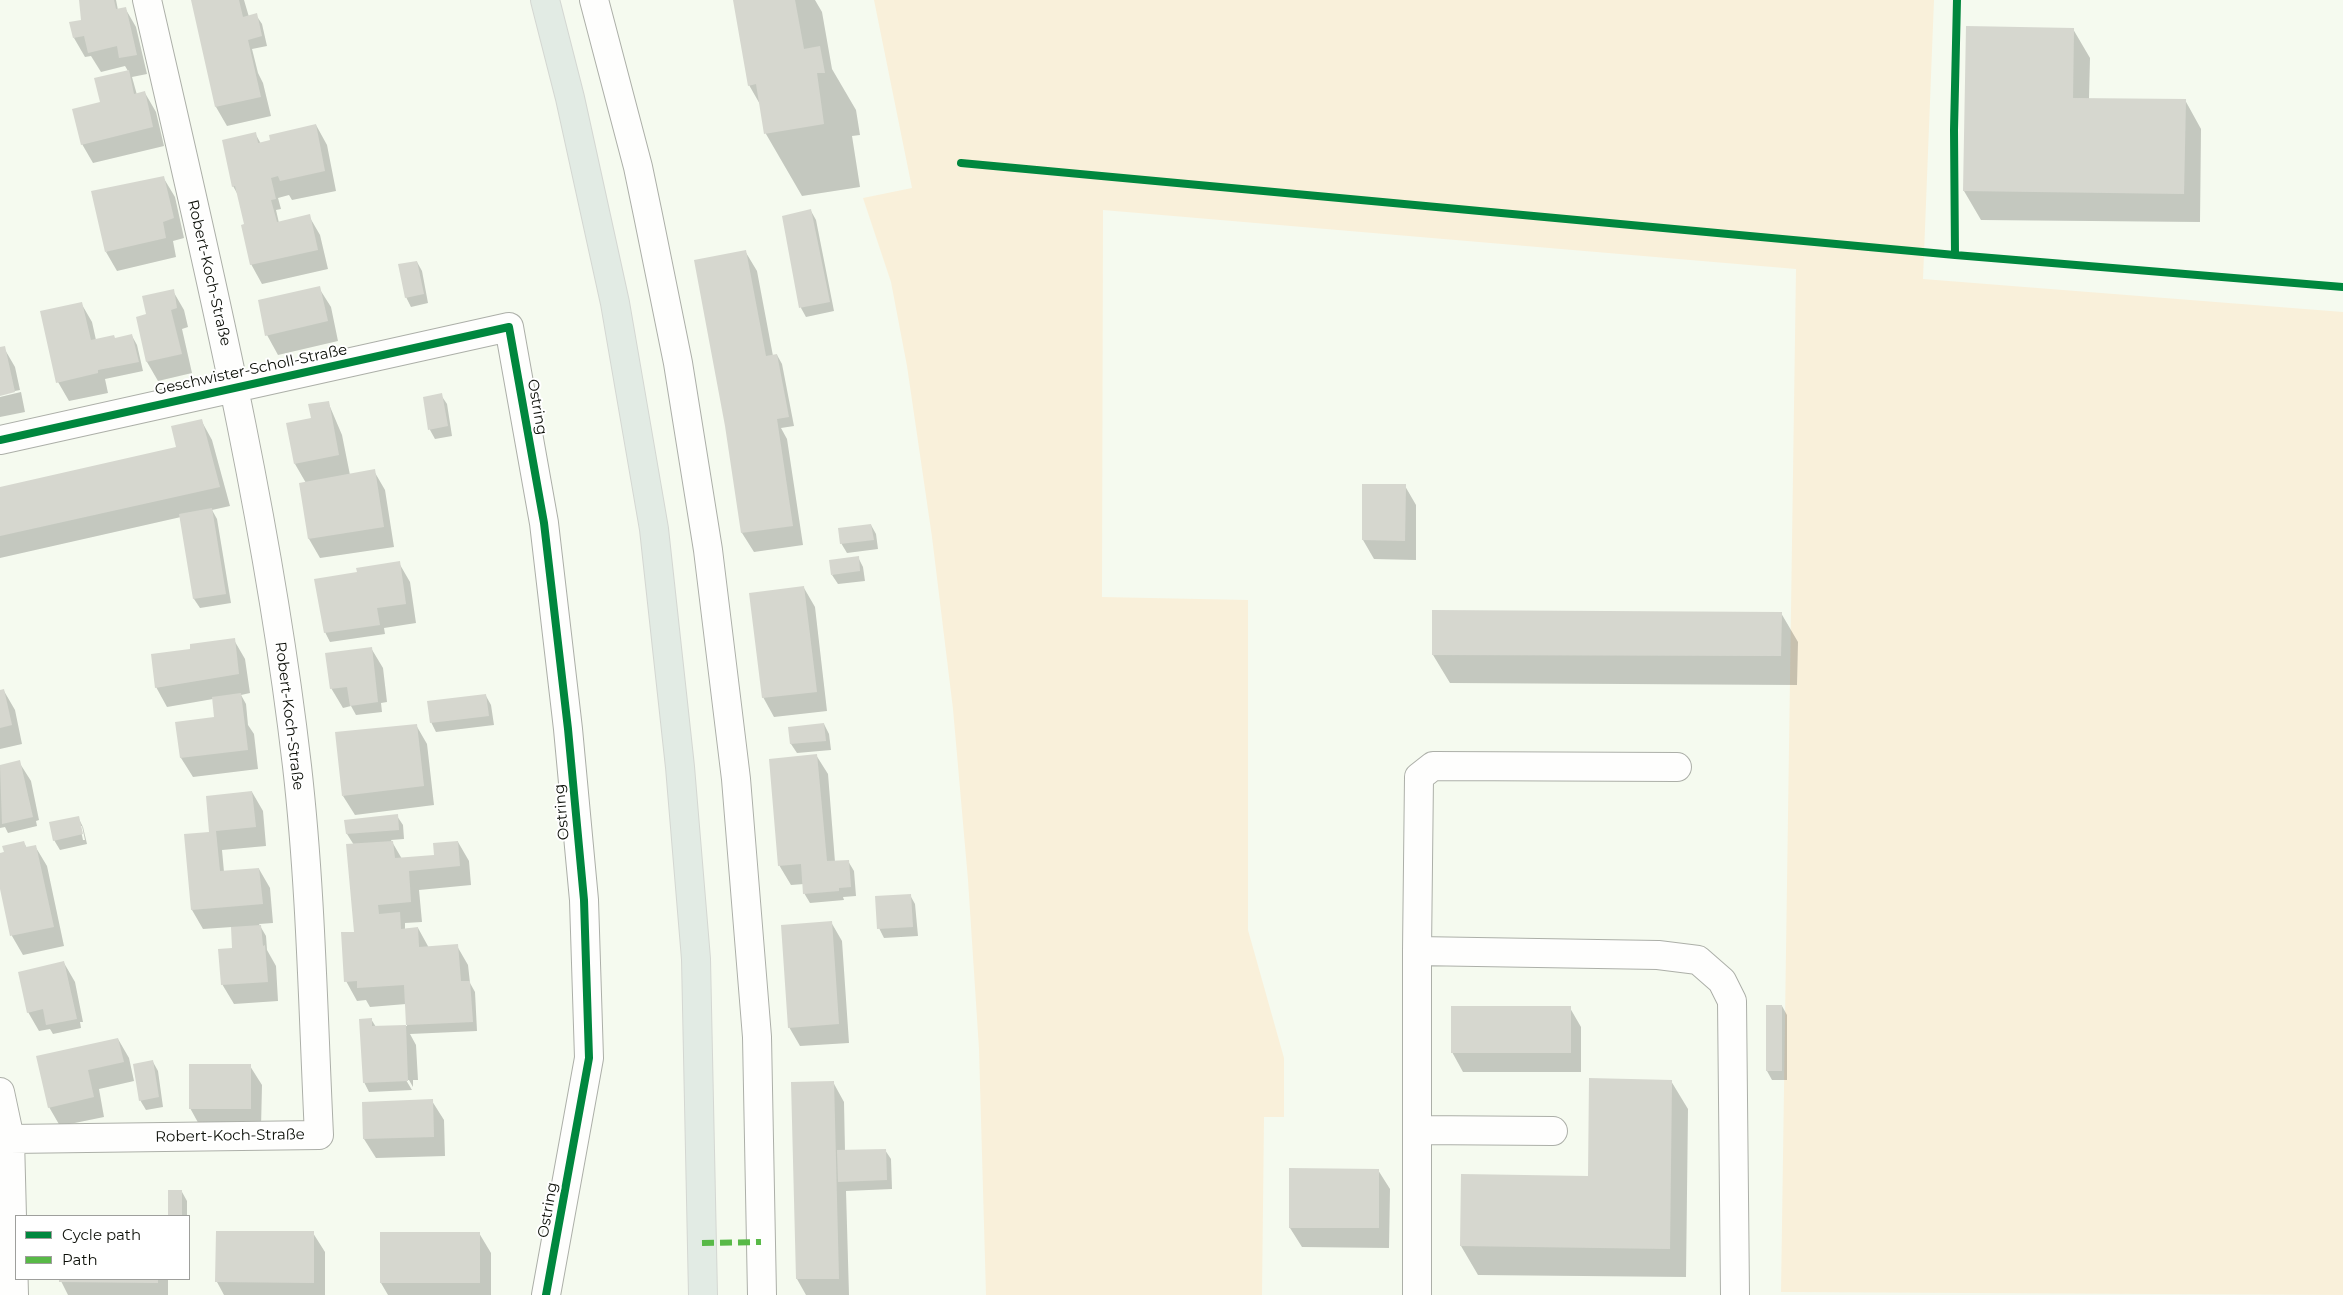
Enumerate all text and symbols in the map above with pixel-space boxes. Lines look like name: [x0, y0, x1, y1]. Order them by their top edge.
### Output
street label: Robert-Koch-Straße: [183, 198, 235, 348]
street label: Geschwister-Scholl-Straße: [153, 341, 349, 399]
street label: Ostring: [523, 378, 551, 436]
street label: Robert-Koch-Straße: [271, 641, 307, 791]
street label: Ostring: [551, 783, 573, 841]
street label: Robert-Koch-Straße: [155, 1126, 305, 1146]
street label: Ostring: [534, 1181, 562, 1239]
legend: [15, 1215, 190, 1280]
text: Cycle path: [62, 1225, 141, 1244]
text: Path: [62, 1250, 98, 1269]

